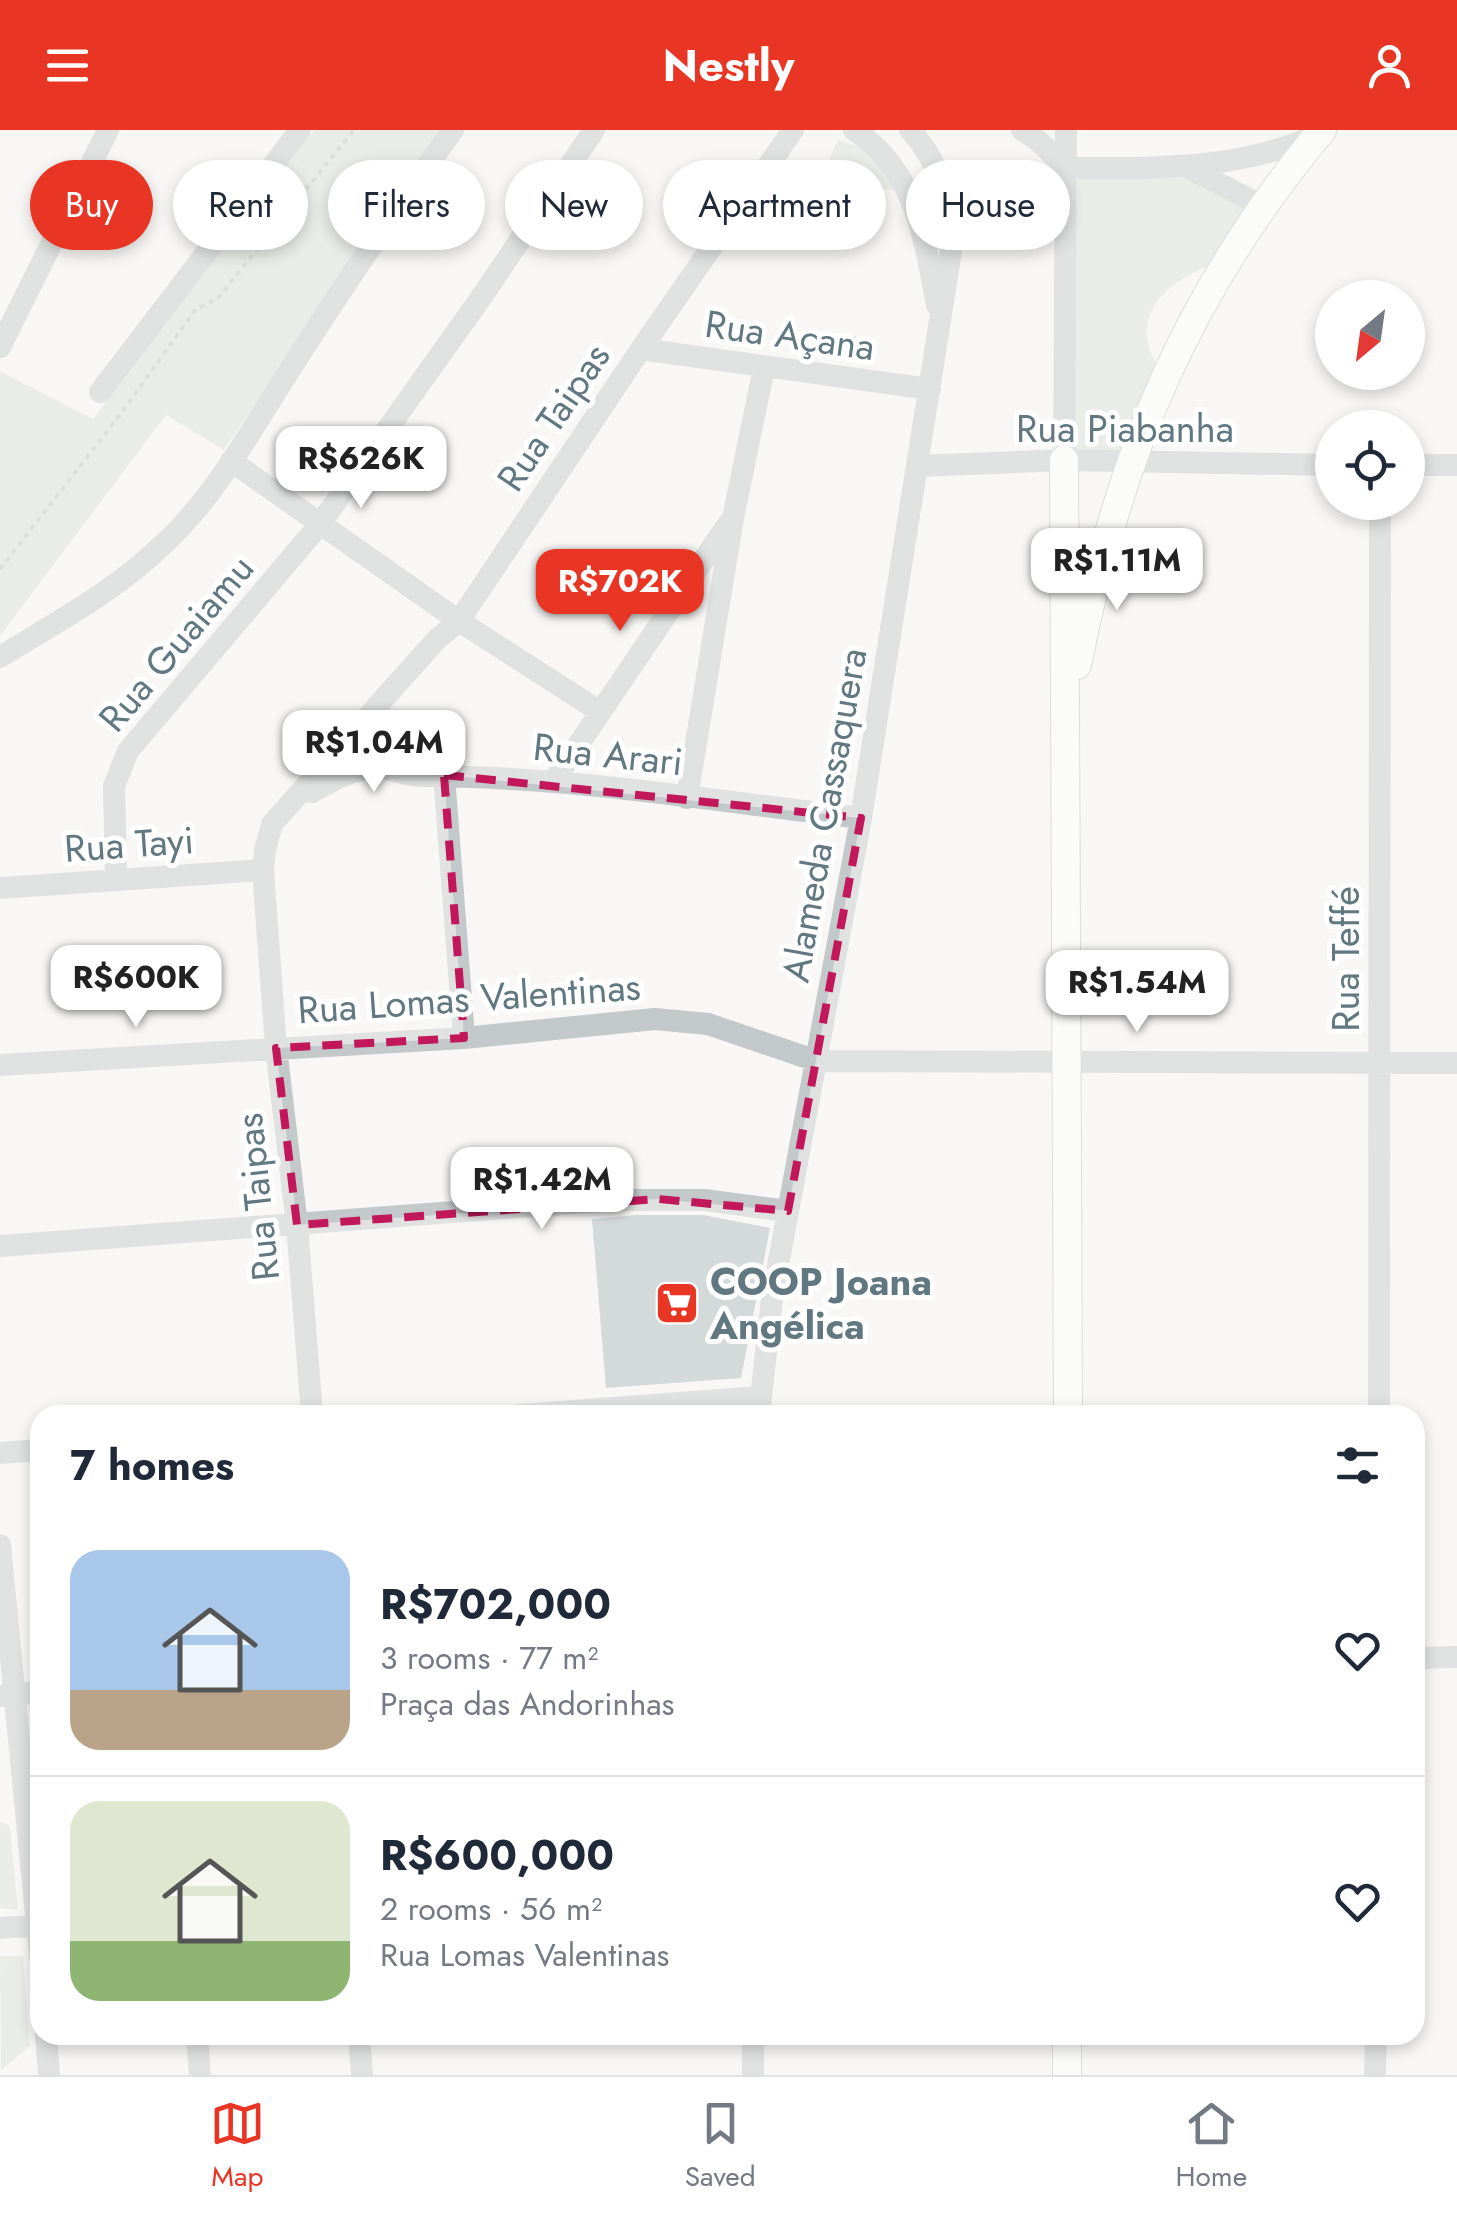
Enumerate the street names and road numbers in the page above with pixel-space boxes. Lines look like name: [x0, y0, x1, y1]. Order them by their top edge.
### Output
street label: Rua Açana: [702, 296, 878, 374]
street label: Rua Taipas: [483, 332, 623, 502]
street label: Rua Piabanha: [1016, 401, 1234, 456]
street label: Rua Guaiamu: [85, 542, 267, 744]
street label: Alameda Cassaquera: [768, 644, 880, 986]
street label: Rua Arari: [530, 719, 686, 789]
street label: Rua Tayi: [63, 812, 195, 876]
street label: Rua Teffé: [1318, 886, 1373, 1032]
street label: Rua Lomas Valentinas: [296, 959, 642, 1037]
street label: Rua Taipas: [221, 1110, 293, 1284]

